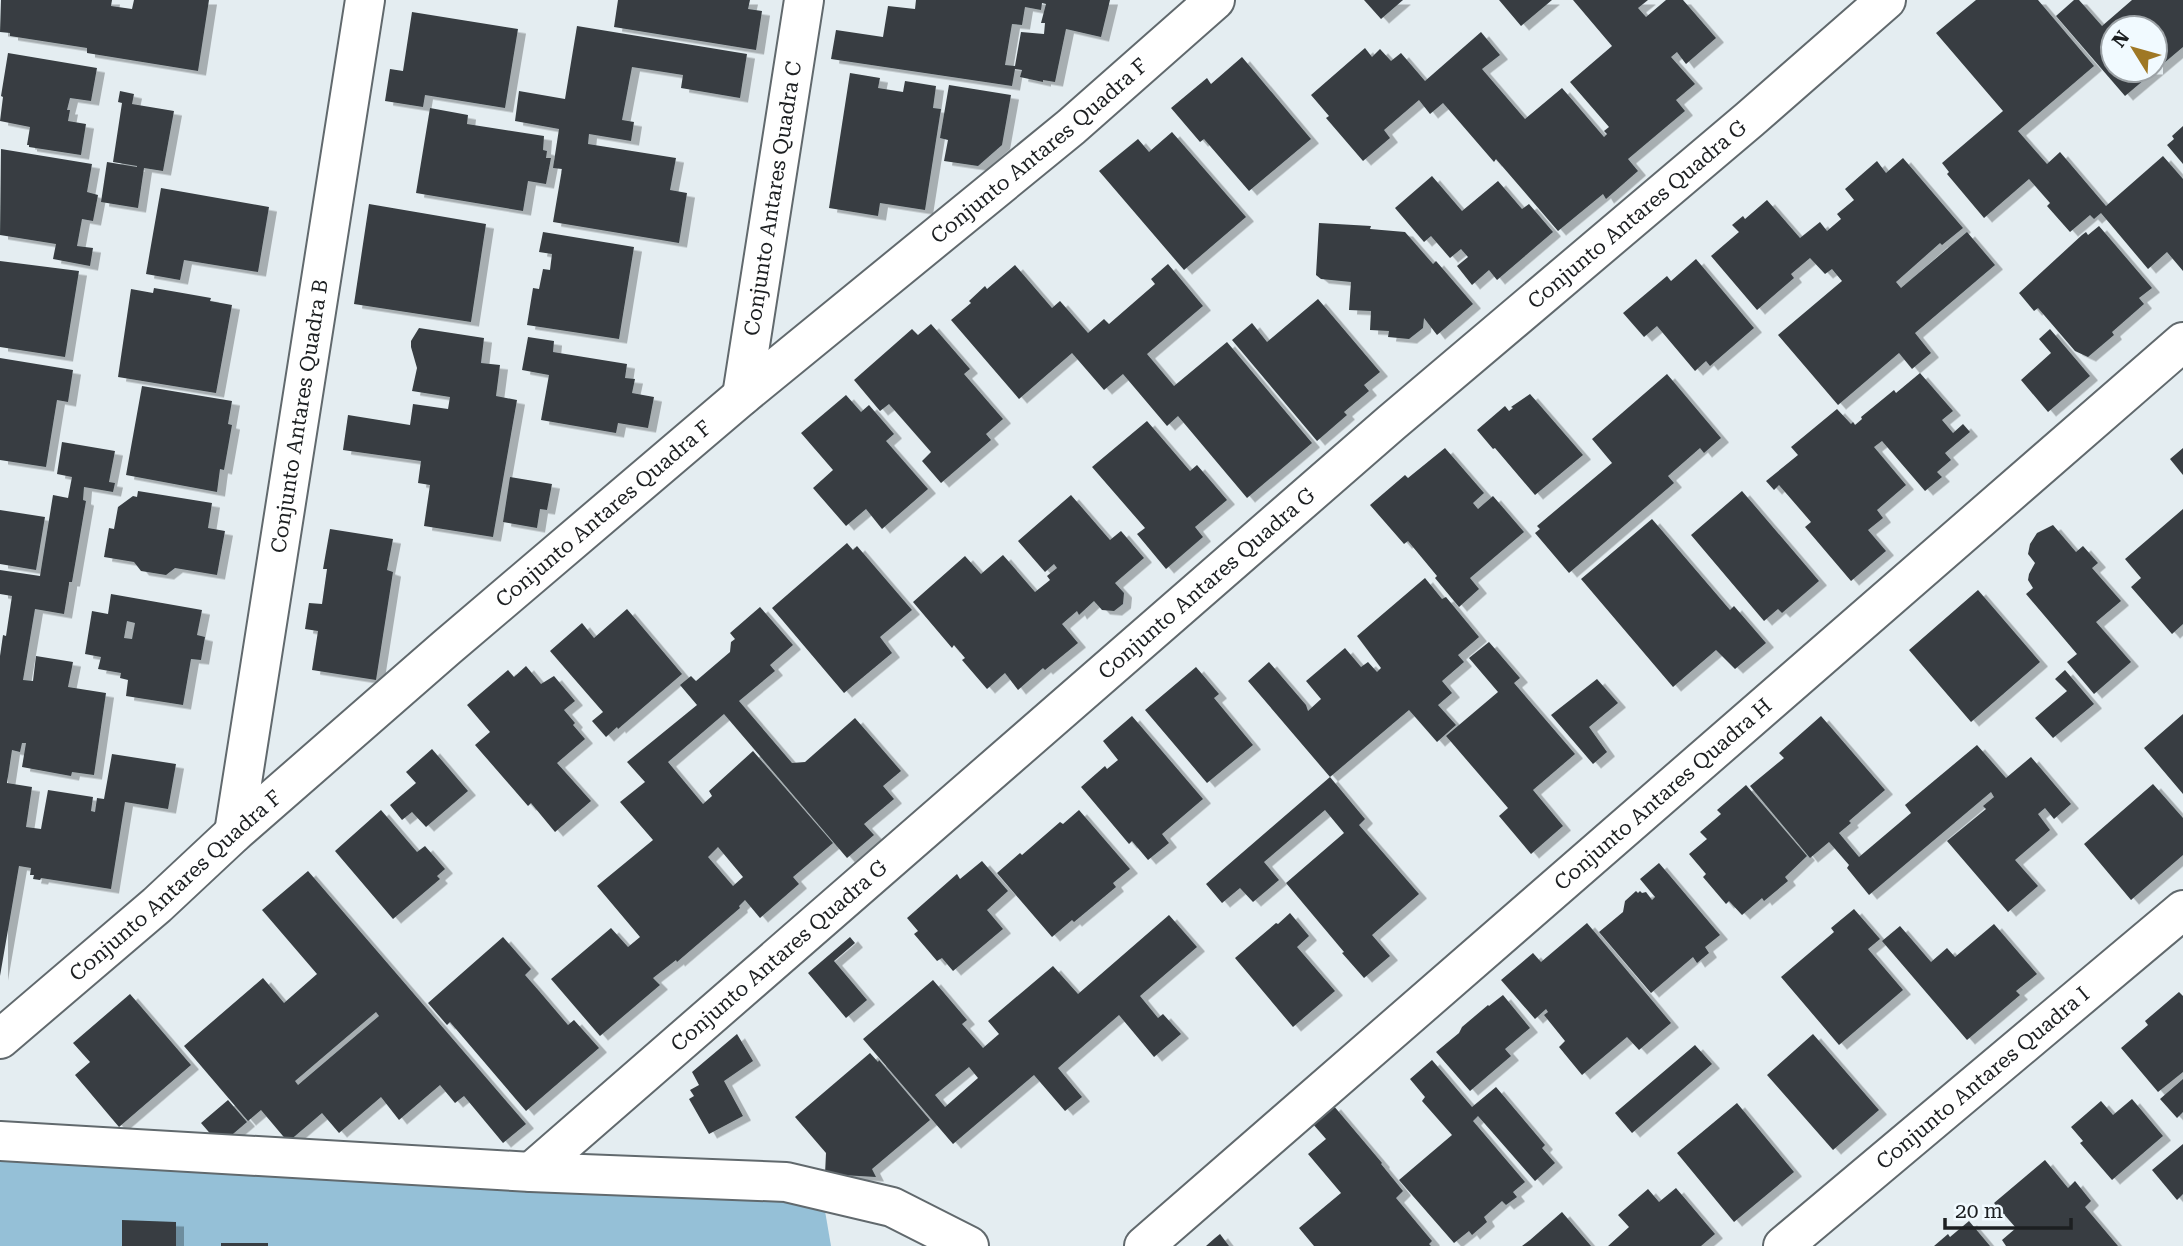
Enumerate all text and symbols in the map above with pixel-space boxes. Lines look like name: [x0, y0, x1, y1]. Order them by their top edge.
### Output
north arrow: [2099, 14, 2169, 84]
text: N: [2107, 26, 2135, 52]
street label: Conjunto Antares Quadra F: [926, 53, 1152, 249]
street label: Conjunto Antares Quadra C: [740, 59, 806, 337]
street label: Conjunto Antares Quadra G: [1523, 115, 1751, 314]
street label: Conjunto Antares Quadra B: [266, 278, 333, 555]
street label: Conjunto Antares Quadra F: [491, 416, 716, 612]
street label: Conjunto Antares Quadra G: [1094, 483, 1320, 684]
street label: Conjunto Antares Quadra H: [1549, 693, 1777, 895]
street label: Conjunto Antares Quadra F: [65, 785, 286, 986]
street label: Conjunto Antares Quadra G: [666, 855, 892, 1057]
street label: Conjunto Antares Quadra I: [1872, 982, 2094, 1174]
scale bar: [1945, 1186, 2071, 1230]
text: 20 m: [1955, 1199, 2003, 1223]

